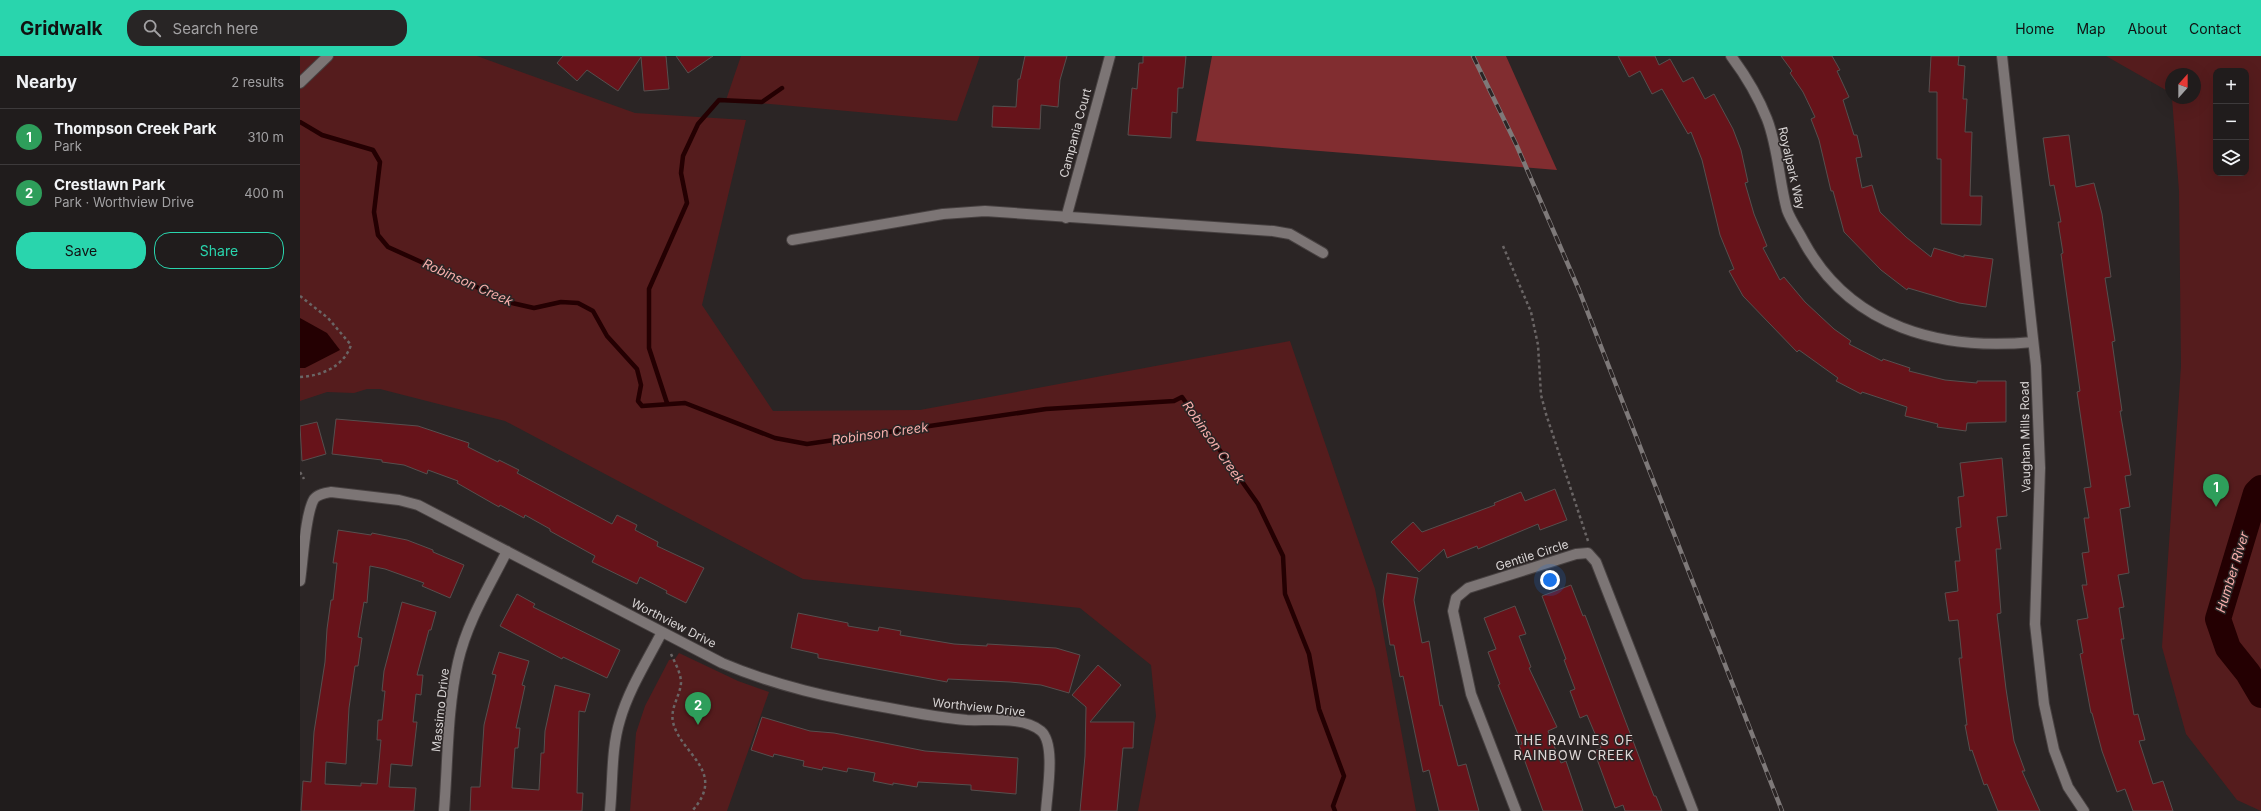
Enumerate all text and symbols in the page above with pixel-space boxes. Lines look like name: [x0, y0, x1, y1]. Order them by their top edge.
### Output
search box: [127, 10, 407, 46]
text: Gridwalk: [20, 17, 103, 40]
icon: search: [141, 17, 163, 39]
text: Search here: [173, 19, 258, 38]
text: Home: [2015, 20, 2054, 37]
text: Map: [2076, 20, 2106, 37]
text: About: [2128, 20, 2167, 37]
text: Contact: [2189, 20, 2241, 37]
north arrow: [2165, 68, 2201, 104]
map controls: [2213, 68, 2249, 176]
button: +: [2213, 68, 2249, 104]
text: Nearby: [16, 72, 77, 92]
text: 2 results: [231, 74, 284, 90]
street label: Campania Court: [1056, 87, 1094, 179]
button: −: [2213, 104, 2249, 140]
text: Thompson Creek Park: [54, 119, 216, 138]
street label: Royalpark Way: [1775, 125, 1809, 211]
text: 1: [26, 129, 32, 145]
text: 310 m: [247, 129, 284, 145]
text: Park: [54, 138, 82, 154]
button: layers: [2213, 140, 2249, 176]
text: Crestlawn Park: [54, 175, 165, 194]
text: 2: [25, 185, 33, 201]
text: 400 m: [244, 185, 284, 201]
text: Park · Worthview Drive: [54, 194, 194, 210]
button: Save: [16, 232, 146, 269]
button: Share: [154, 232, 284, 269]
water label: Robinson Creek: [420, 255, 516, 309]
street label: Vaughan Mills Road: [2017, 381, 2033, 493]
water label: Robinson Creek: [1180, 398, 1249, 487]
water label: Robinson Creek: [831, 418, 930, 448]
pin: 1: [2203, 474, 2229, 507]
water label: Humber River: [2212, 529, 2252, 614]
street label: Gentile Circle: [1494, 536, 1570, 574]
your location: [1540, 570, 1560, 590]
street label: Worthview Drive: [629, 595, 719, 651]
street label: Massimo Drive: [428, 667, 452, 753]
pin: 2: [685, 692, 711, 725]
street label: Worthview Drive: [932, 695, 1026, 719]
district label: THE RAVINES OF RAINBOW CREEK: [1514, 732, 1634, 763]

